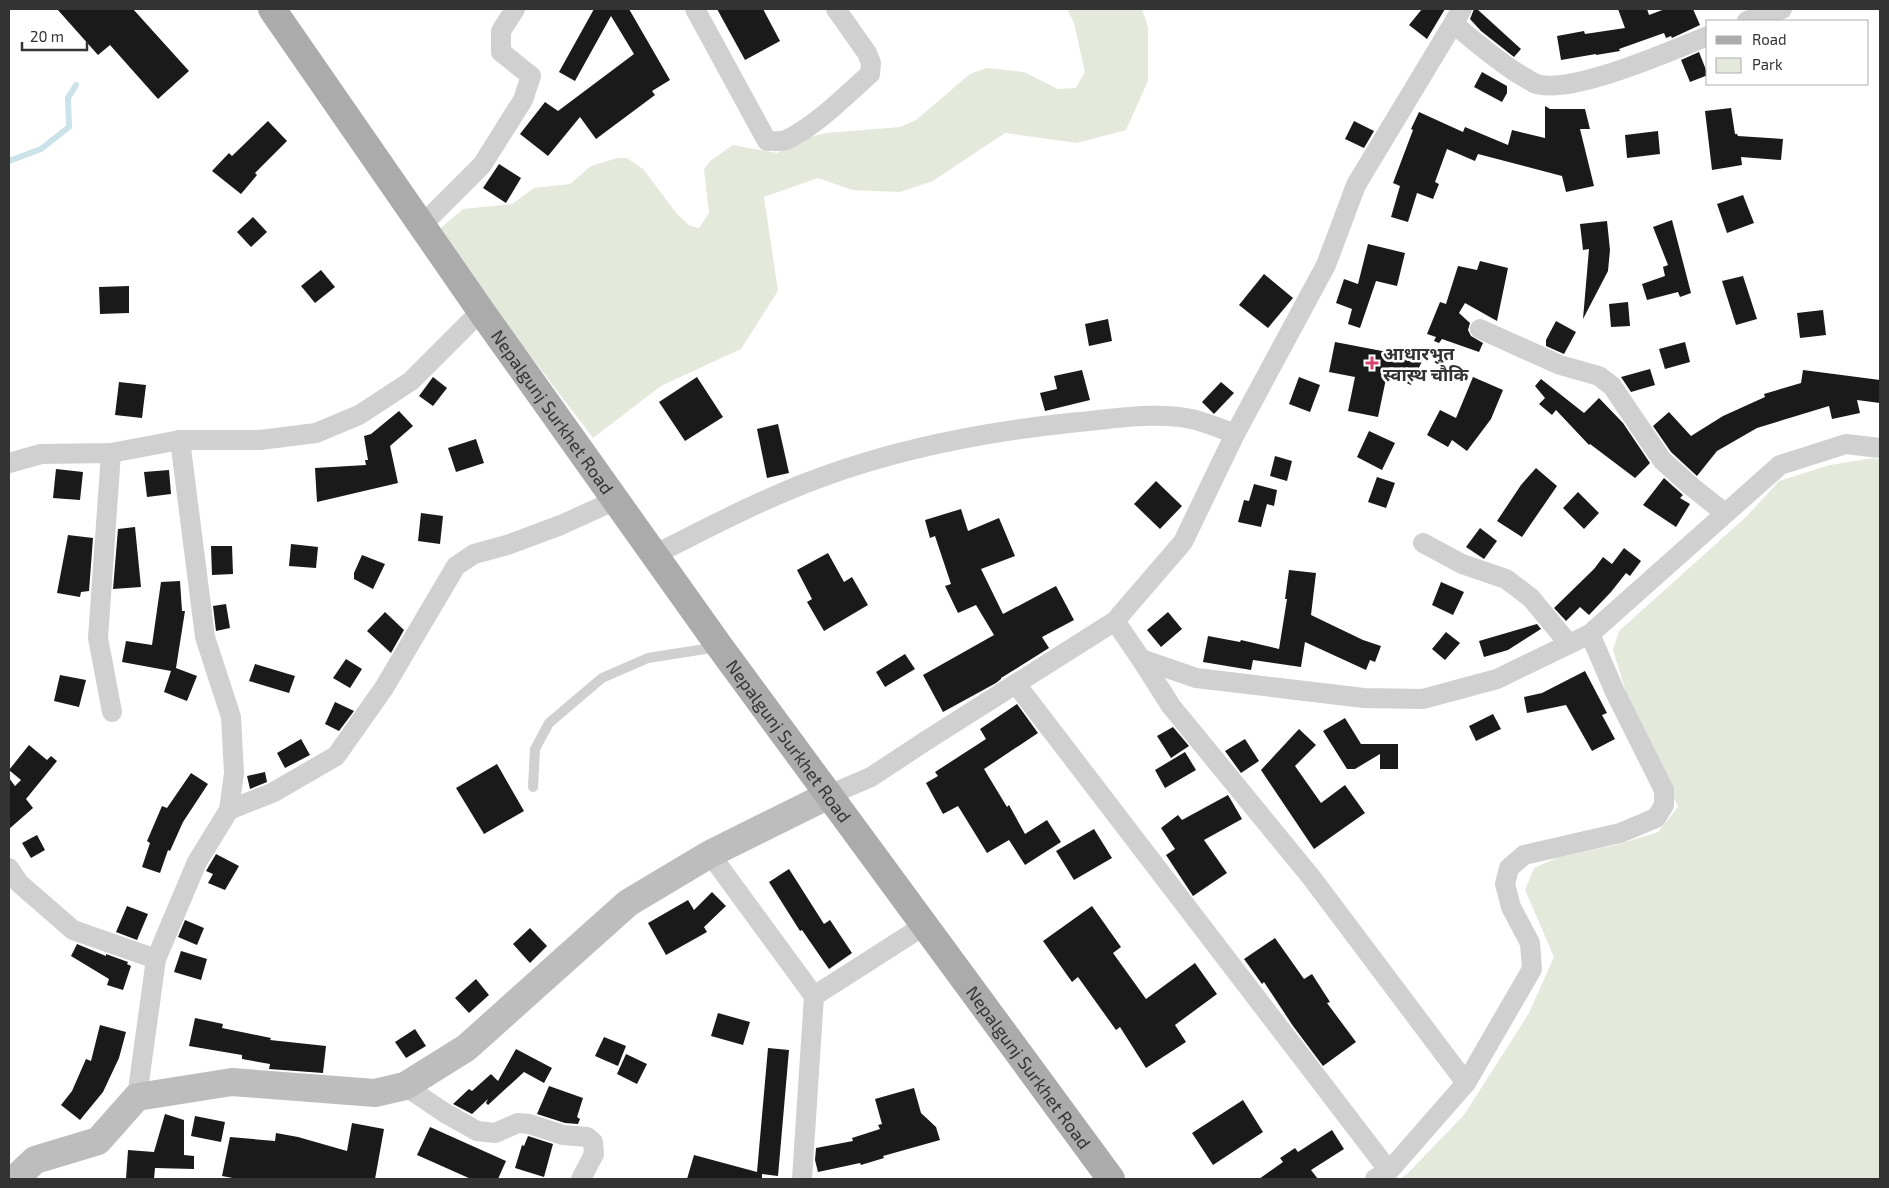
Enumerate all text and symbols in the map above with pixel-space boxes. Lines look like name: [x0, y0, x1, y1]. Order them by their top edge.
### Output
scale bar: [22, 20, 88, 52]
legend: [1706, 20, 1869, 85]
text: 20 m: [30, 27, 64, 45]
text: Road: [1752, 30, 1787, 48]
text: Park: [1752, 55, 1783, 73]
street label: Nepalgunj Surkhet Road: [487, 325, 619, 498]
place label: आधारभुत स्वास्थ चौकि: [1383, 342, 1469, 385]
marker: आधारभुत स्वास्थ चौकि: [1365, 356, 1379, 370]
street label: Nepalgunj Surkhet Road: [722, 655, 856, 827]
street label: Nepalgunj Surkhet Road: [962, 981, 1096, 1153]

